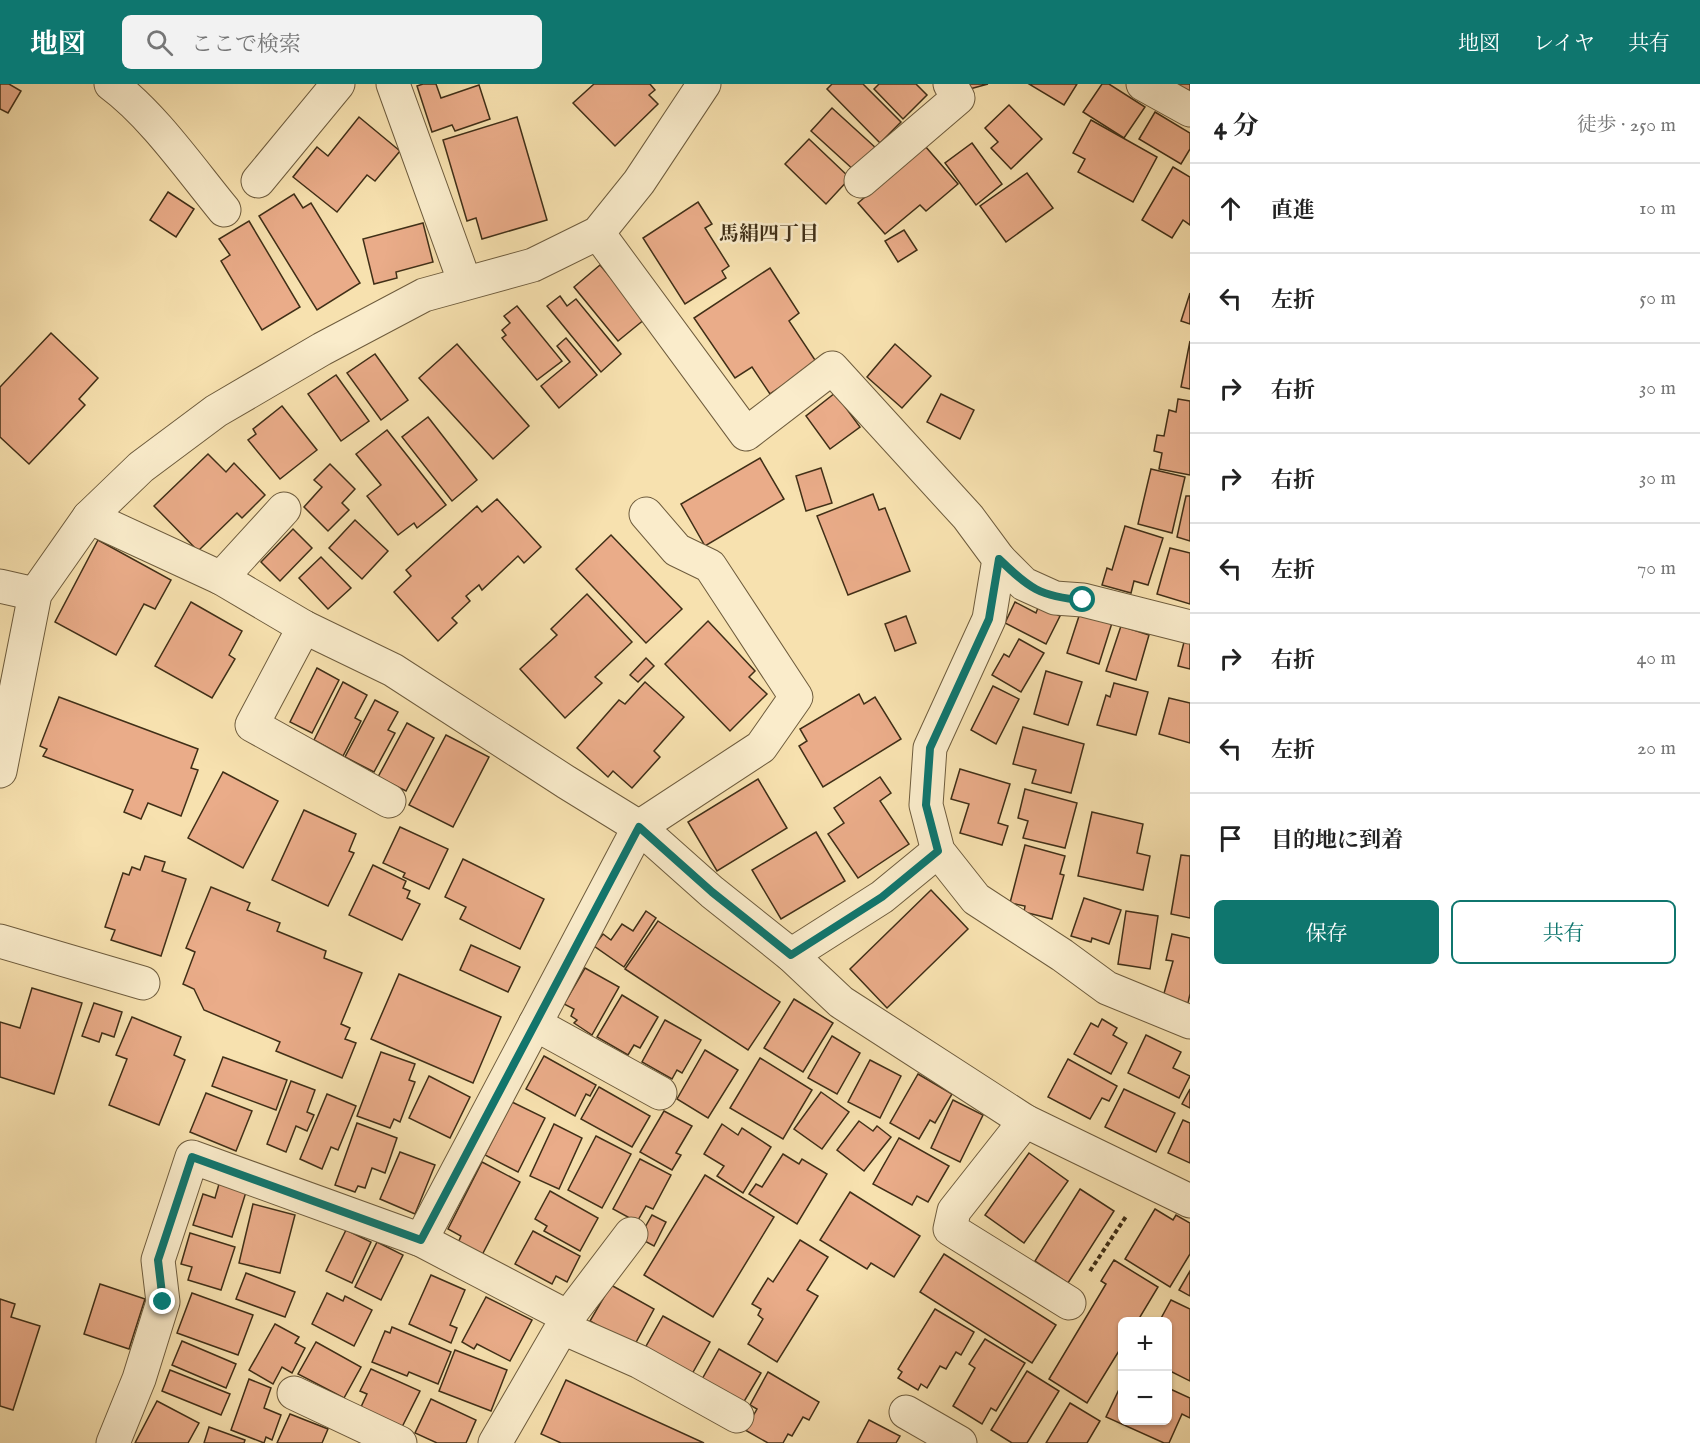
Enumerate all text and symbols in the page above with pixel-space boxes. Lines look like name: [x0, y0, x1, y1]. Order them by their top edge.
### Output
search box: [122, 15, 542, 69]
icon: search: [143, 26, 176, 59]
text: 地図: [30, 28, 86, 63]
text: ここで検索: [191, 31, 301, 59]
text: 地図: [1458, 31, 1500, 58]
text: レイヤ: [1533, 31, 1595, 58]
text: 共有: [1628, 31, 1670, 58]
text: 4 分: [1214, 110, 1258, 143]
text: 徒歩 · 250 m: [1577, 113, 1676, 138]
icon: ahead: [1214, 192, 1247, 225]
text: 10 m: [1639, 196, 1676, 221]
text: 直進: [1271, 197, 1315, 225]
district label: 馬絹四丁目: [719, 222, 819, 247]
icon: left: [1214, 282, 1247, 315]
text: 50 m: [1639, 286, 1676, 311]
text: 左折: [1271, 287, 1315, 315]
icon: right: [1214, 372, 1247, 405]
text: 30 m: [1639, 376, 1676, 401]
text: 右折: [1271, 377, 1315, 405]
icon: right: [1214, 462, 1247, 495]
text: 30 m: [1639, 466, 1676, 491]
text: 右折: [1271, 467, 1315, 495]
icon: left: [1214, 552, 1247, 585]
text: 70 m: [1637, 556, 1676, 581]
text: 左折: [1271, 557, 1315, 585]
route start: [1069, 586, 1095, 612]
icon: right: [1214, 642, 1247, 675]
text: 40 m: [1637, 646, 1676, 671]
text: 右折: [1271, 647, 1315, 675]
icon: left: [1214, 732, 1247, 765]
text: 20 m: [1637, 736, 1676, 761]
text: 左折: [1271, 737, 1315, 765]
icon: arrive: [1214, 822, 1247, 855]
text: 目的地に到着: [1271, 827, 1403, 855]
button: 保存: [1214, 900, 1439, 964]
button: 共有: [1451, 900, 1676, 964]
route end: [149, 1288, 175, 1314]
map controls: [1118, 1317, 1172, 1425]
button: +: [1118, 1317, 1172, 1371]
button: −: [1118, 1371, 1172, 1425]

